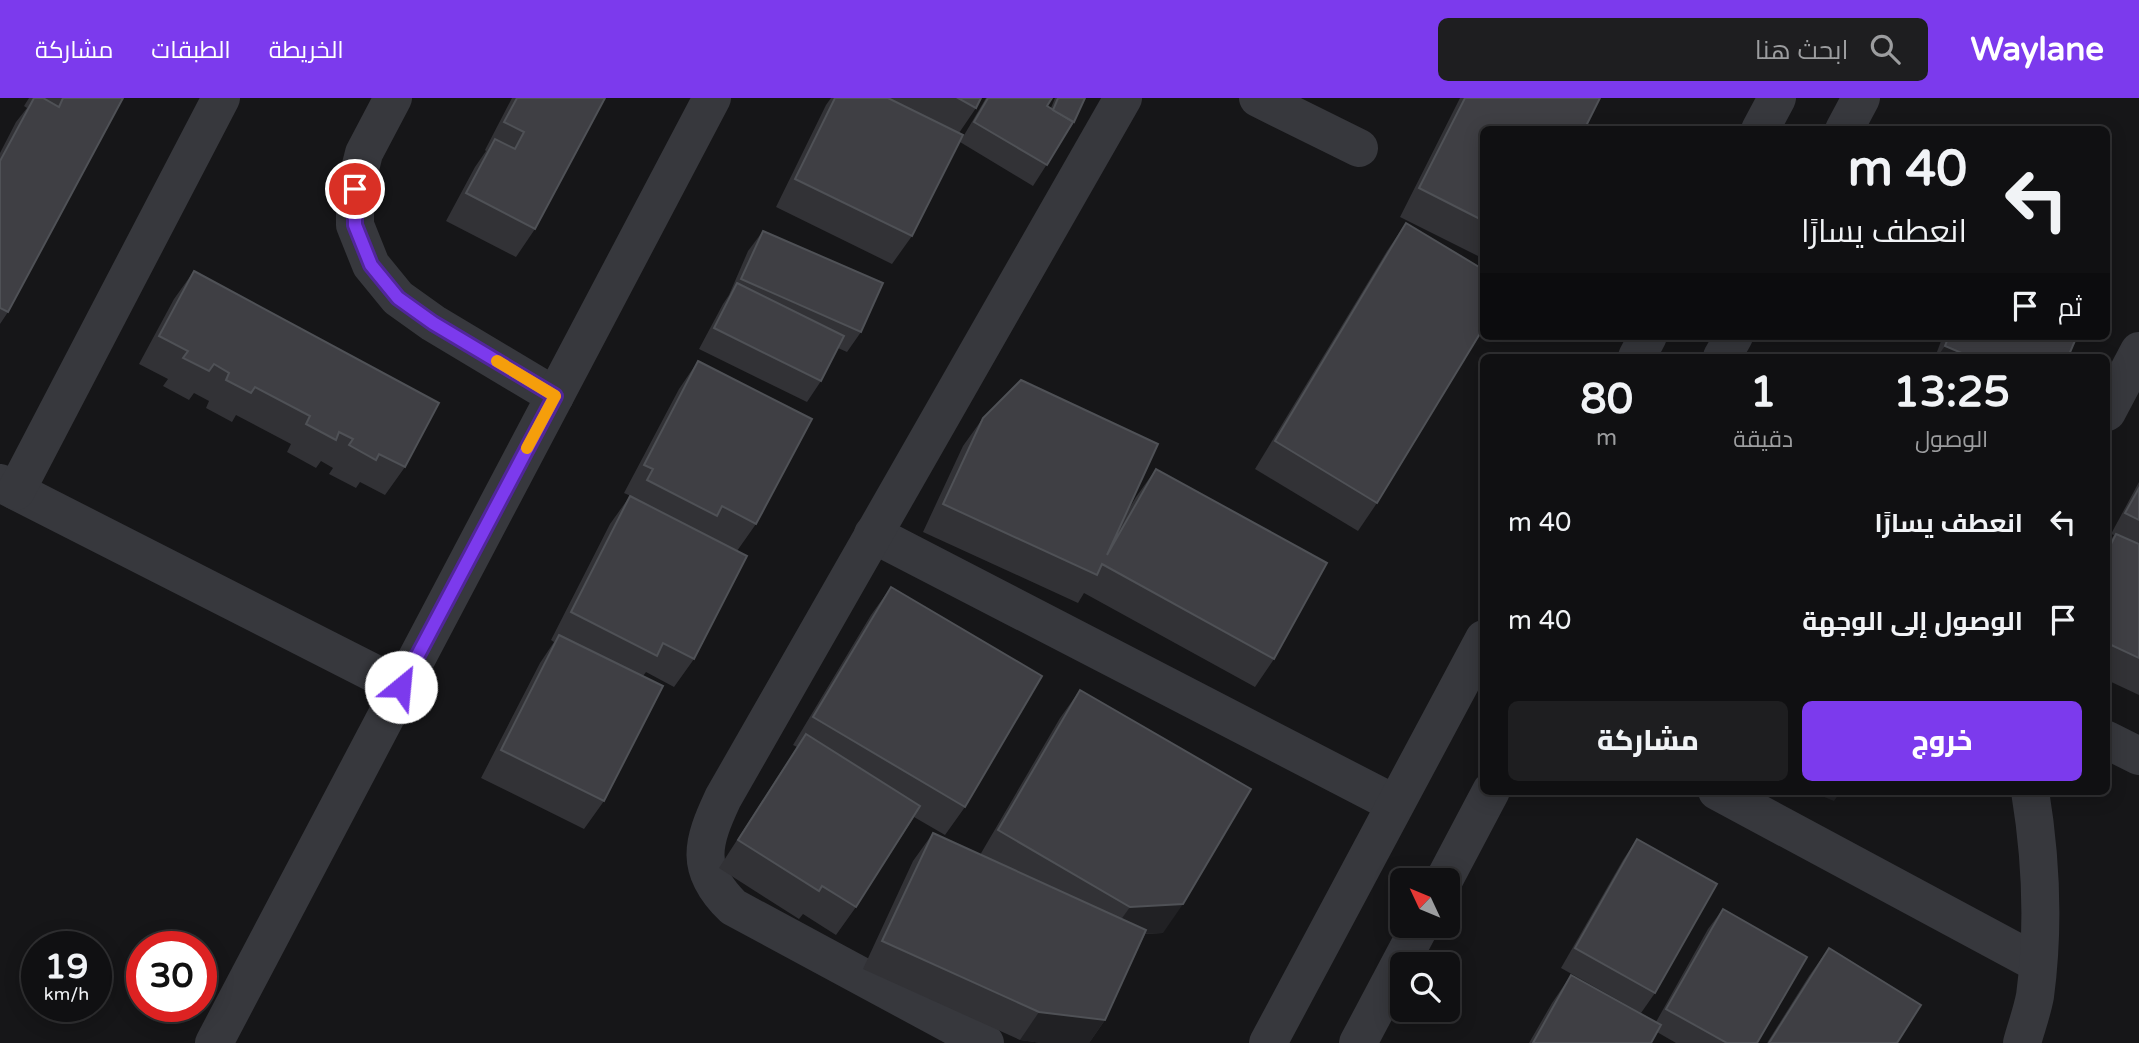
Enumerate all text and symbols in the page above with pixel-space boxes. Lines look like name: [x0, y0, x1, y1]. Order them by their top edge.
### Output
search box: [1438, 18, 1928, 81]
icon: search: [1866, 30, 1904, 68]
text: Waylane: [1970, 30, 2104, 69]
text: ابحث هنا: [1755, 35, 1848, 66]
text: مشاركة: [35, 36, 113, 65]
text: الطبقات: [151, 36, 231, 65]
text: الخريطة: [269, 36, 344, 65]
text: 40 m: [1848, 140, 1967, 199]
icon: left: [1991, 154, 2082, 245]
pin: [325, 159, 385, 219]
icon: arrive: [336, 170, 374, 208]
text: انعطف يسارًا: [1801, 213, 1967, 251]
icon: arrive: [2006, 287, 2044, 325]
text: ثم: [2058, 292, 2082, 323]
text: 1: [1750, 367, 1776, 418]
text: 13:25: [1893, 367, 2010, 418]
text: 80: [1580, 374, 1633, 425]
text: m: [1596, 424, 1617, 452]
text: دقيقة: [1733, 426, 1793, 454]
text: الوصول: [1915, 426, 1988, 454]
icon: left: [2044, 503, 2082, 541]
text: 40 m: [1508, 507, 1571, 538]
text: انعطف يسارًا: [1874, 508, 2023, 539]
icon: arrive: [2044, 601, 2082, 639]
text: 40 m: [1508, 605, 1571, 636]
text: الوصول إلى الوجهة: [1802, 606, 2023, 637]
position arrow: [364, 650, 438, 724]
button: مشاركة: [1508, 701, 1788, 781]
button: خروج: [1802, 701, 2082, 781]
north arrow: [1390, 868, 1460, 938]
map controls: [1390, 868, 1460, 1022]
speed limit sign: 30: [126, 931, 217, 1022]
text: 19: [45, 946, 88, 988]
button: search: [1390, 952, 1460, 1022]
text: km/h: [44, 983, 89, 1005]

